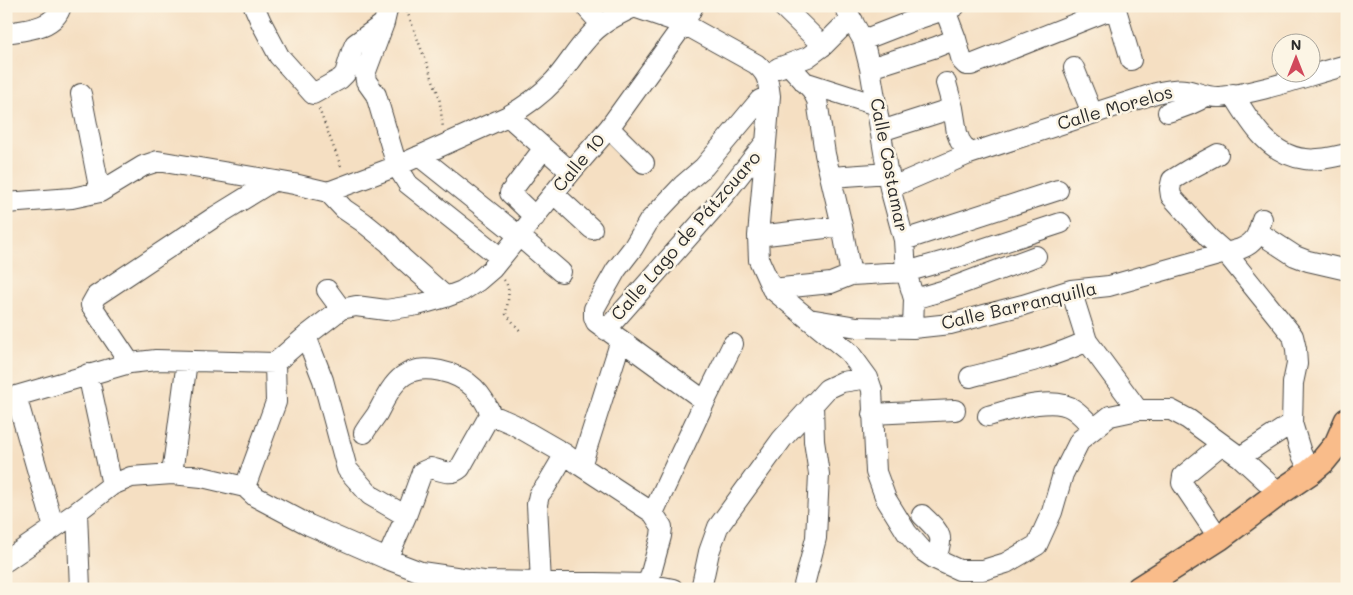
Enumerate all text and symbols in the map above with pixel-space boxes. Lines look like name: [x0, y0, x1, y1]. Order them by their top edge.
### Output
north arrow: [1270, 32, 1320, 82]
text: N: [1291, 35, 1301, 54]
street label: Calle Morelos: [1054, 79, 1175, 135]
street label: Calle Costamar: [865, 96, 915, 234]
street label: Calle 10: [547, 128, 610, 197]
street label: Calle Lago de Pátzcuaro: [605, 145, 766, 325]
street label: Calle Barranquilla: [939, 275, 1099, 335]

